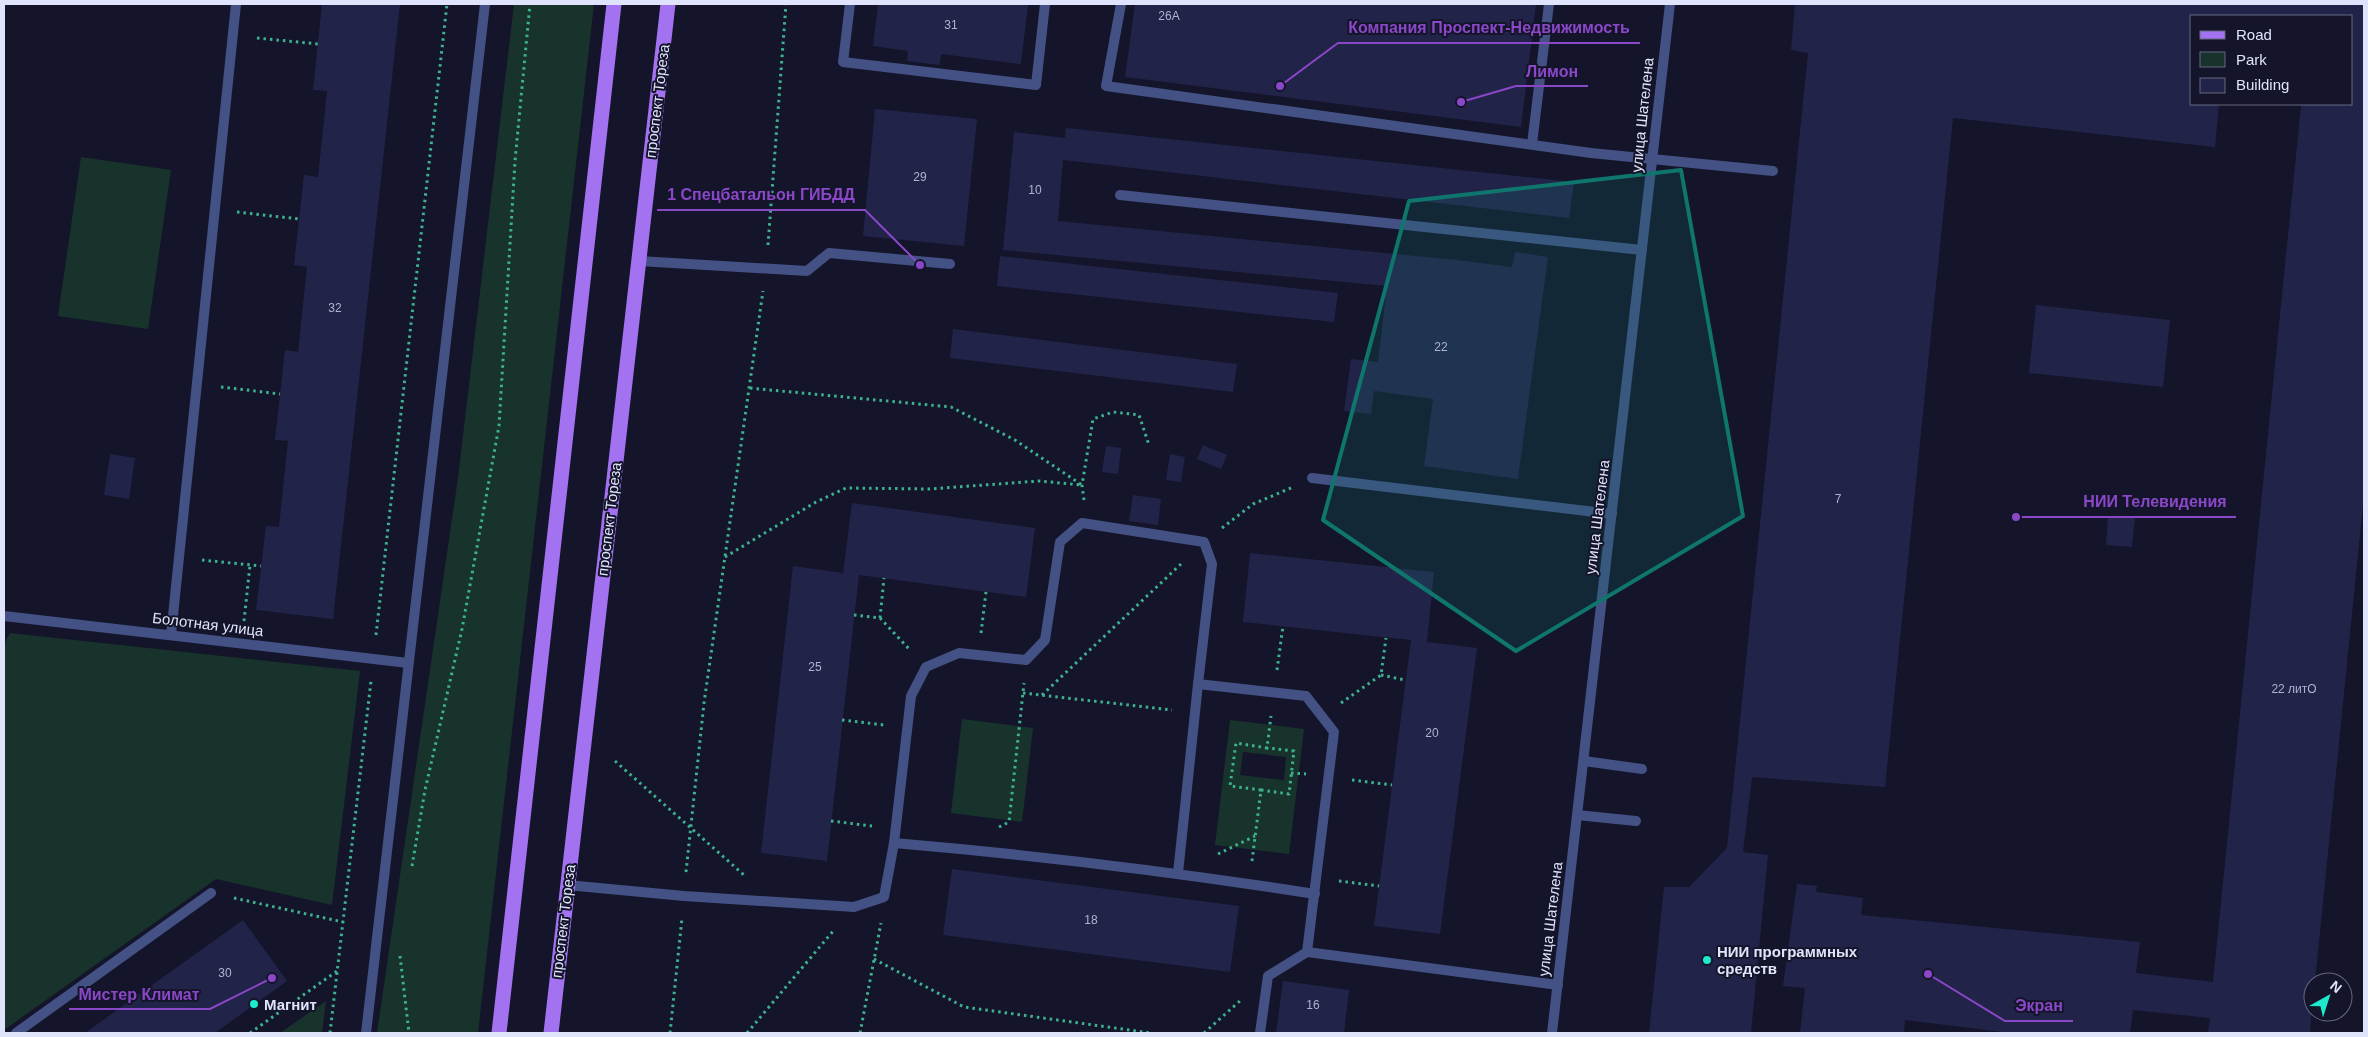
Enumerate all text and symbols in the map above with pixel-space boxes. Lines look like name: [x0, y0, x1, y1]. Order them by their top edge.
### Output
house number: 26А: [1158, 9, 1180, 23]
callout: Компания Проспект-Недвижимость: [1338, 12, 1640, 43]
legend: [2190, 15, 2353, 105]
house number: 31: [944, 18, 958, 32]
text: Компания Проспект-Недвижимость: [1348, 19, 1630, 36]
text: Road: [2236, 26, 2272, 43]
street label: проспект Тореза: [642, 43, 672, 159]
text: Park: [2236, 51, 2267, 68]
callout: Лимон: [1516, 55, 1588, 86]
street label: улица Шателена: [1628, 56, 1657, 173]
text: Лимон: [1526, 63, 1578, 80]
text: Building: [2236, 76, 2289, 93]
house number: 29: [913, 170, 927, 184]
callout: 1 Спецбатальон ГИБДД: [657, 179, 865, 210]
house number: 10: [1028, 183, 1042, 197]
text: 1 Спецбатальон ГИБДД: [667, 186, 855, 203]
house number: 32: [328, 301, 342, 315]
house number: 22: [1434, 340, 1448, 354]
street label: улица Шателена: [1582, 458, 1613, 575]
street label: проспект Тореза: [594, 461, 624, 577]
callout: НИИ Телевидения: [2073, 486, 2236, 517]
house number: 7: [1835, 492, 1842, 506]
text: НИИ Телевидения: [2083, 493, 2227, 510]
street label: Болотная улица: [151, 609, 265, 639]
house number: 25: [808, 660, 822, 674]
house number: 22 литО: [2271, 682, 2317, 696]
house number: 20: [1425, 726, 1439, 740]
street label: улица Шателена: [1535, 860, 1566, 977]
street label: проспект Тореза: [548, 863, 578, 979]
house number: 18: [1084, 913, 1098, 927]
place label: НИИ программных средств: [1717, 943, 1858, 977]
marker: НИИ программных средств: [1701, 954, 1713, 966]
house number: 30: [218, 966, 232, 980]
north arrow: [2303, 972, 2353, 1022]
text: N: [2327, 977, 2345, 996]
callout: Мистер Климат: [69, 978, 210, 1009]
text: Мистер Климат: [78, 986, 200, 1003]
callout: Экран: [2005, 990, 2073, 1021]
place label: Магнит: [264, 996, 317, 1013]
text: Экран: [2015, 997, 2063, 1014]
marker: Магнит: [248, 998, 260, 1010]
house number: 16: [1306, 998, 1320, 1012]

